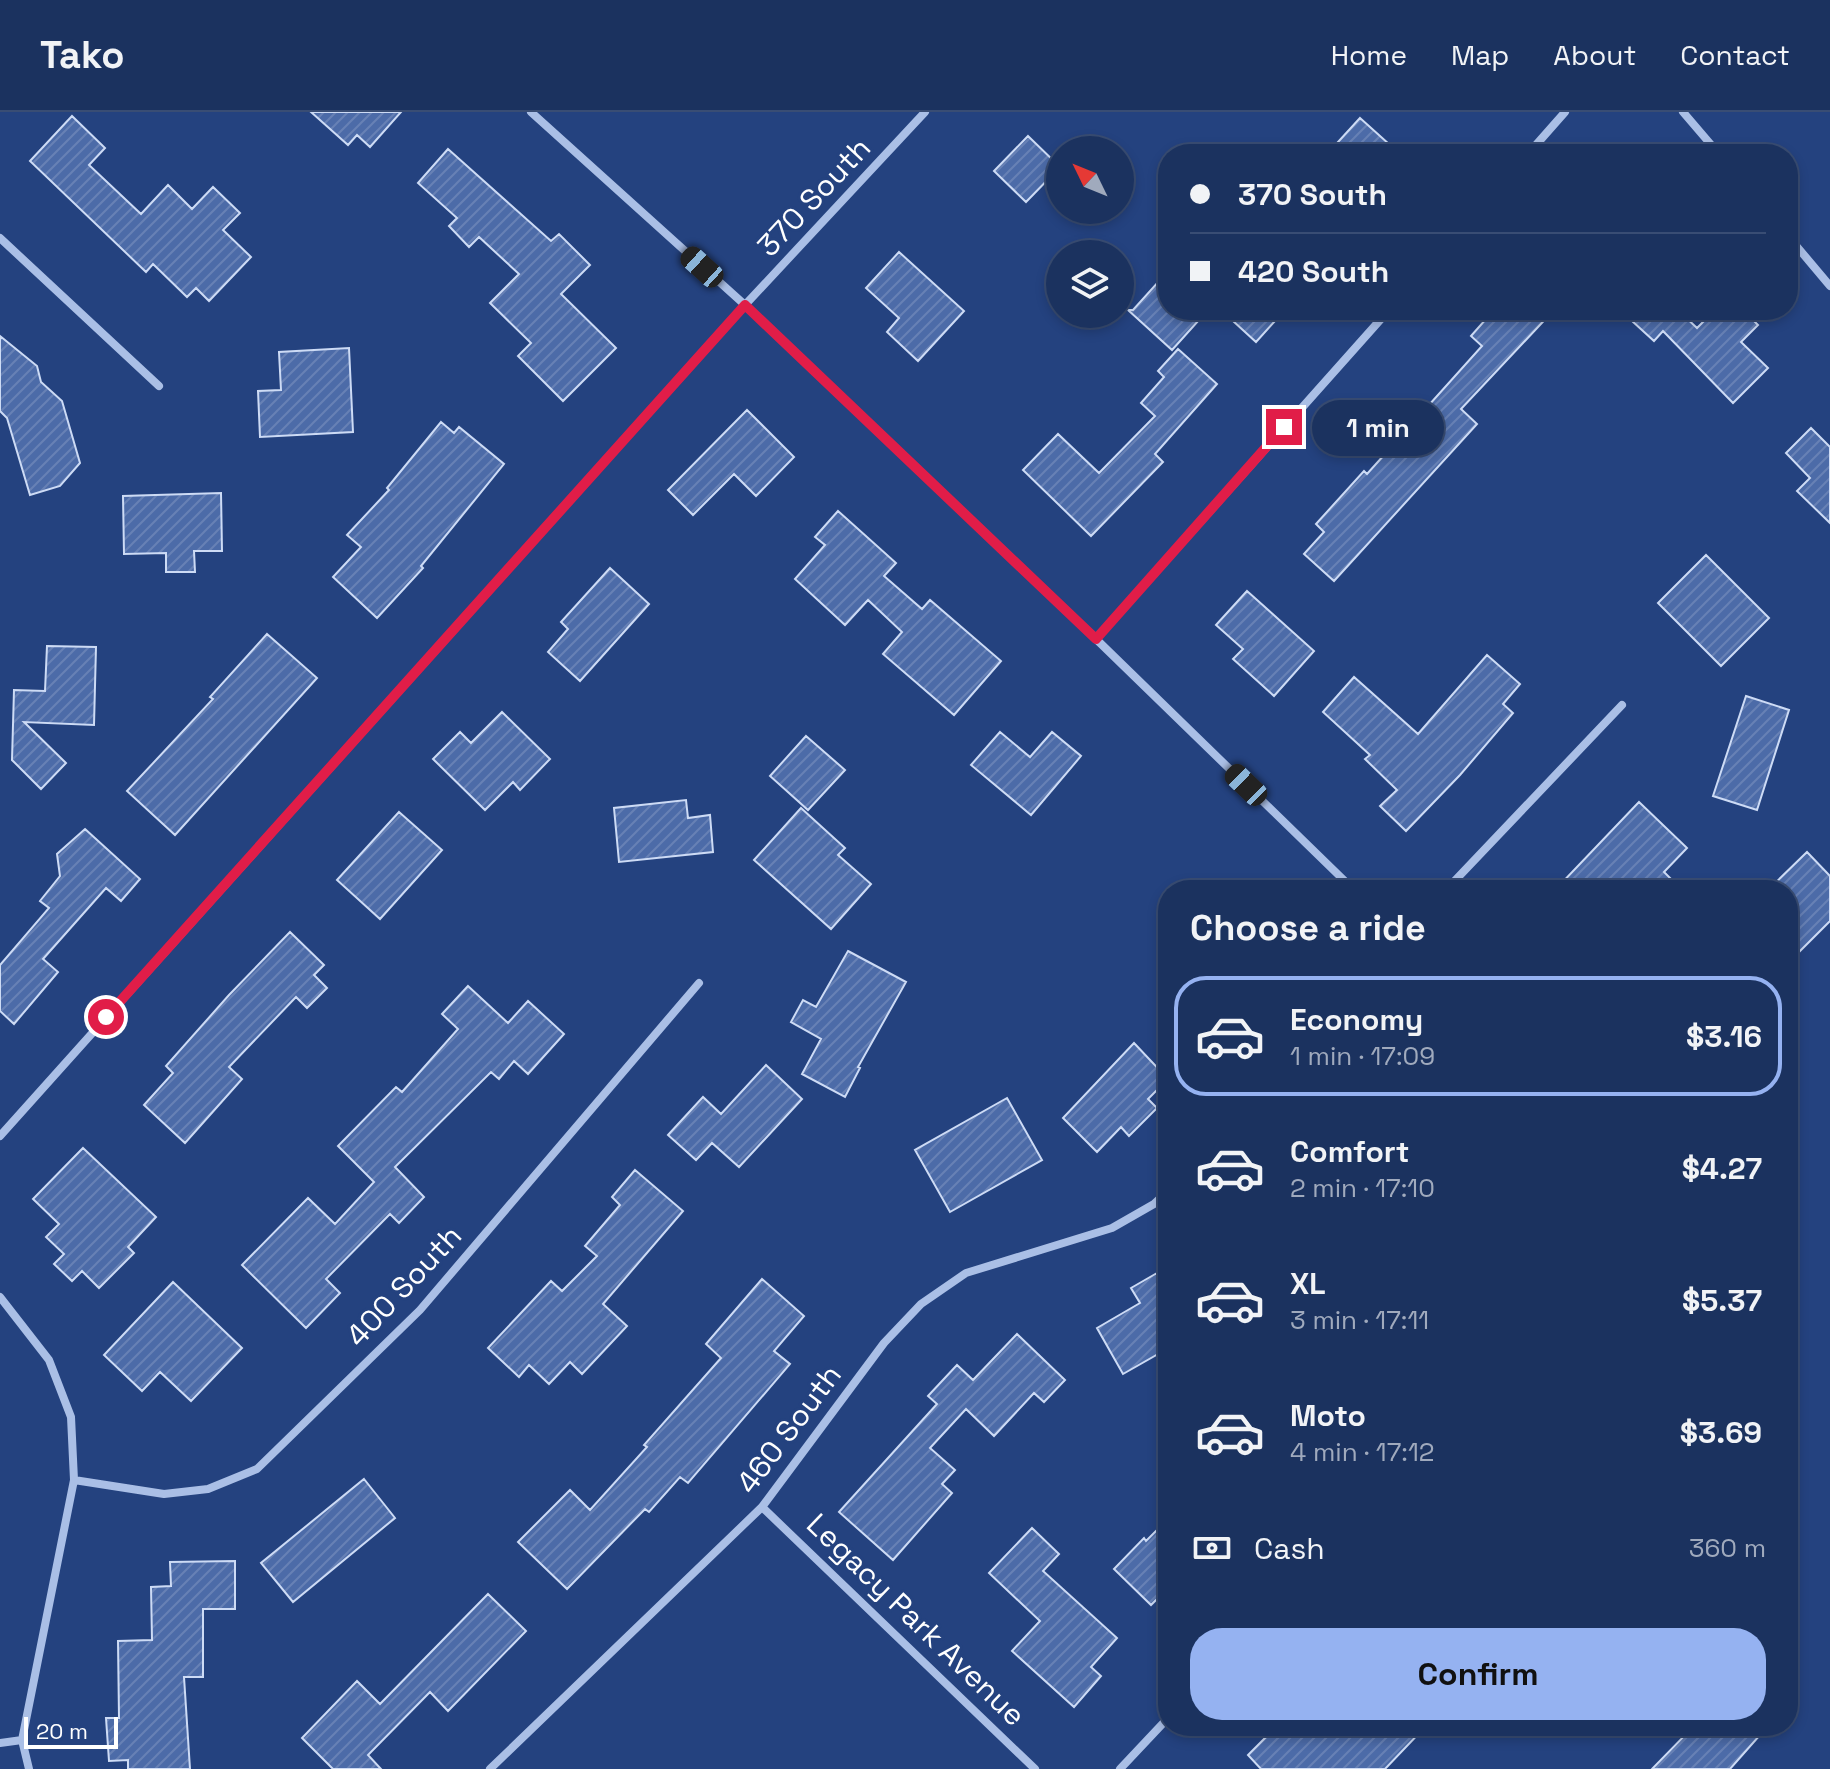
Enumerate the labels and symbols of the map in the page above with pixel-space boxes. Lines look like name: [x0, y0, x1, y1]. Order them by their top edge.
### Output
street label: 370 South: [748, 129, 879, 265]
north arrow: [1046, 136, 1134, 224]
car: [676, 242, 728, 292]
callout: 1 min: [1312, 399, 1444, 455]
route end: [1266, 409, 1302, 445]
car: [1220, 760, 1272, 810]
route start: [88, 999, 124, 1035]
street label: 400 South: [337, 1217, 470, 1355]
street label: 460 South: [727, 1356, 850, 1501]
street label: Legacy Park Avenue: [799, 1505, 1034, 1734]
scale bar: [24, 1713, 118, 1749]

